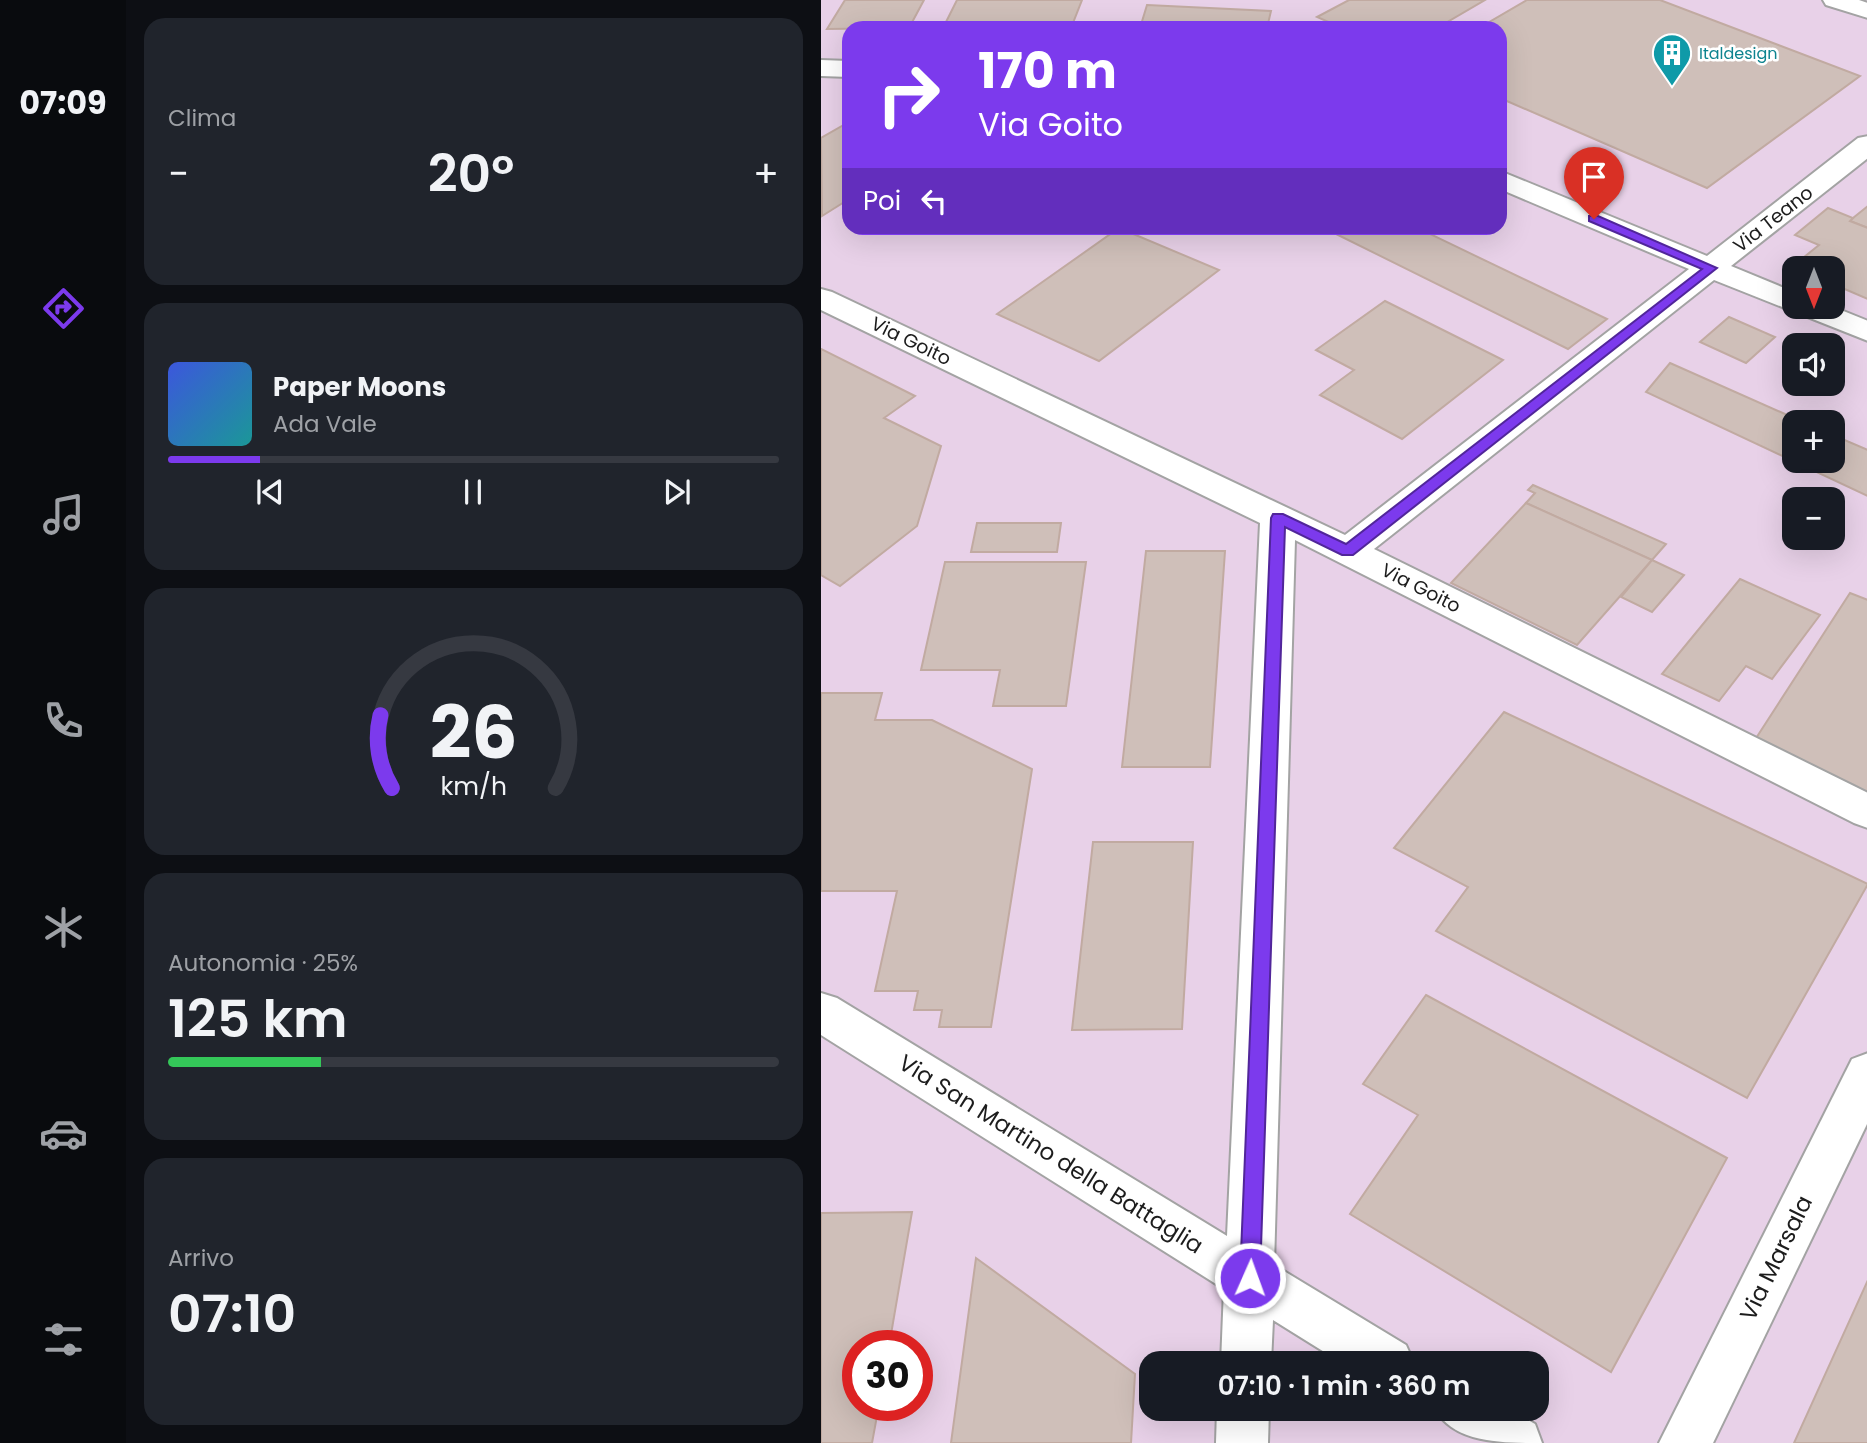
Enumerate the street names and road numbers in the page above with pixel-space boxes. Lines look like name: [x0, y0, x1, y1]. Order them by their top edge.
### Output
street label: Via Teano: [1727, 179, 1819, 259]
street label: Via Goito: [866, 310, 956, 372]
street label: Via Goito: [1376, 556, 1466, 620]
street label: Via San Martino della Battaglia: [893, 1047, 1209, 1261]
street label: Via Marsala: [1732, 1190, 1820, 1326]

